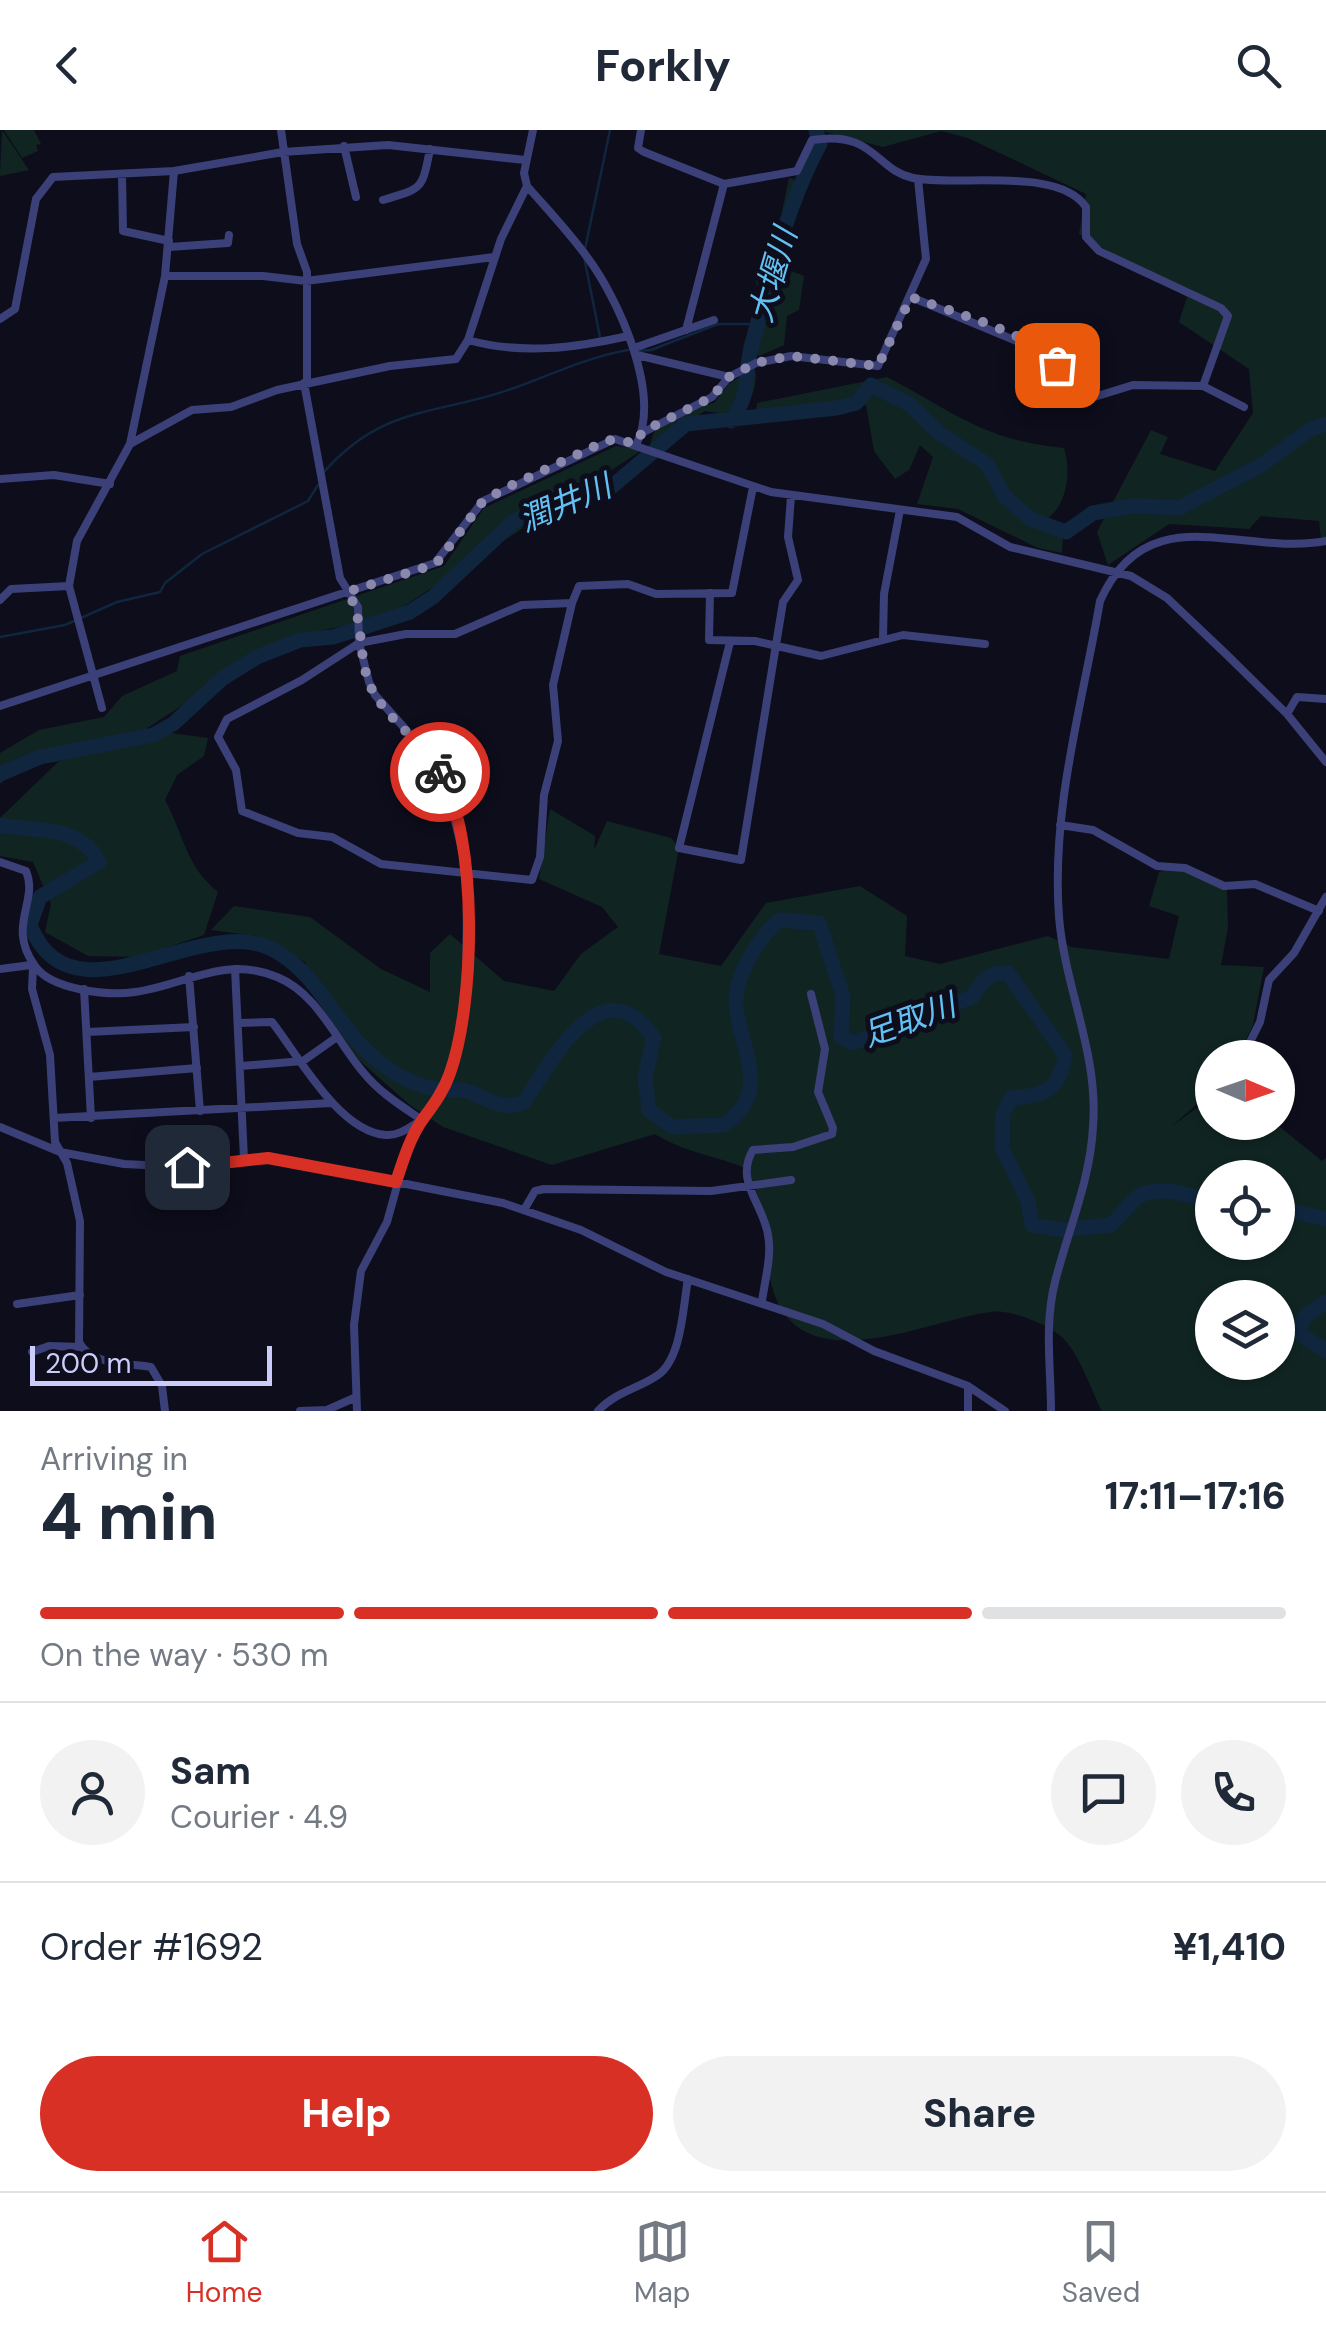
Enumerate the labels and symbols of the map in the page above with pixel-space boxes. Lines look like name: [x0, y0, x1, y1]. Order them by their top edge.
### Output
water label: 大堰川: [740, 220, 807, 327]
pin: [1015, 323, 1100, 408]
water label: 潤井川: [513, 464, 620, 541]
courier: [390, 722, 490, 822]
water label: 足取川: [857, 983, 964, 1056]
north arrow: [1195, 1040, 1295, 1140]
pin: [145, 1125, 230, 1210]
scale bar: [30, 1341, 272, 1386]

